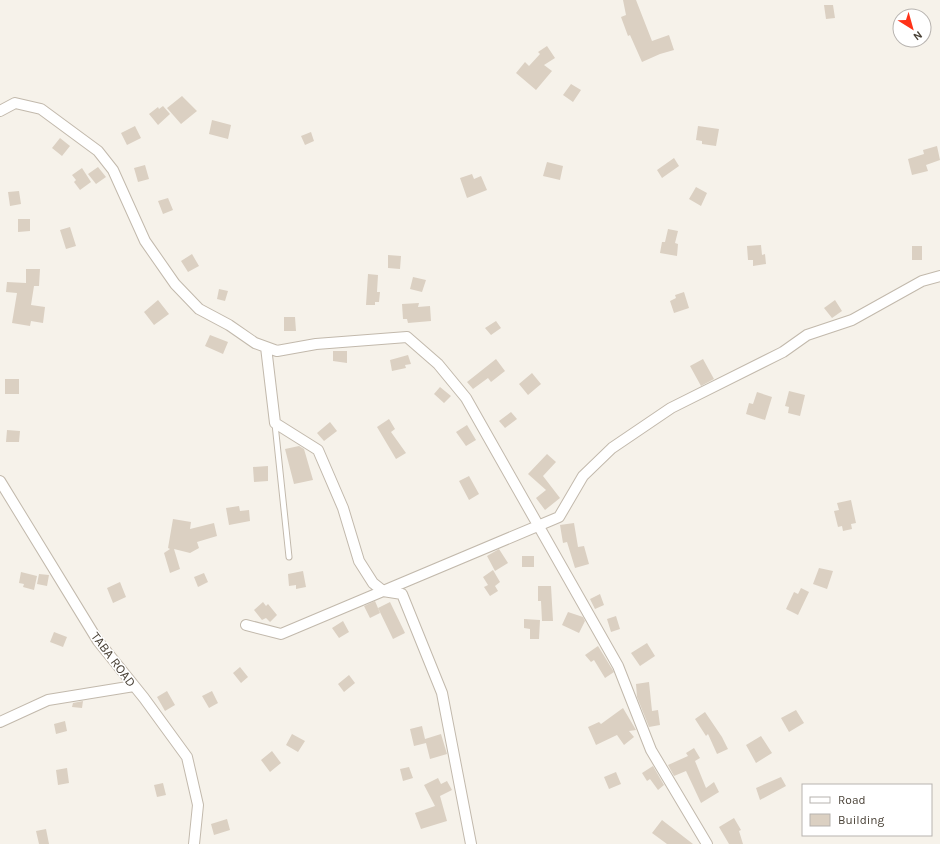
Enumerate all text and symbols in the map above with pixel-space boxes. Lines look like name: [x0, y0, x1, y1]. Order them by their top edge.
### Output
north arrow: [892, 8, 932, 48]
text: N: [911, 28, 925, 43]
street label: TABA ROAD: [88, 629, 139, 690]
legend: [802, 784, 932, 836]
text: Road: [838, 793, 866, 807]
text: Building: [838, 813, 885, 827]

